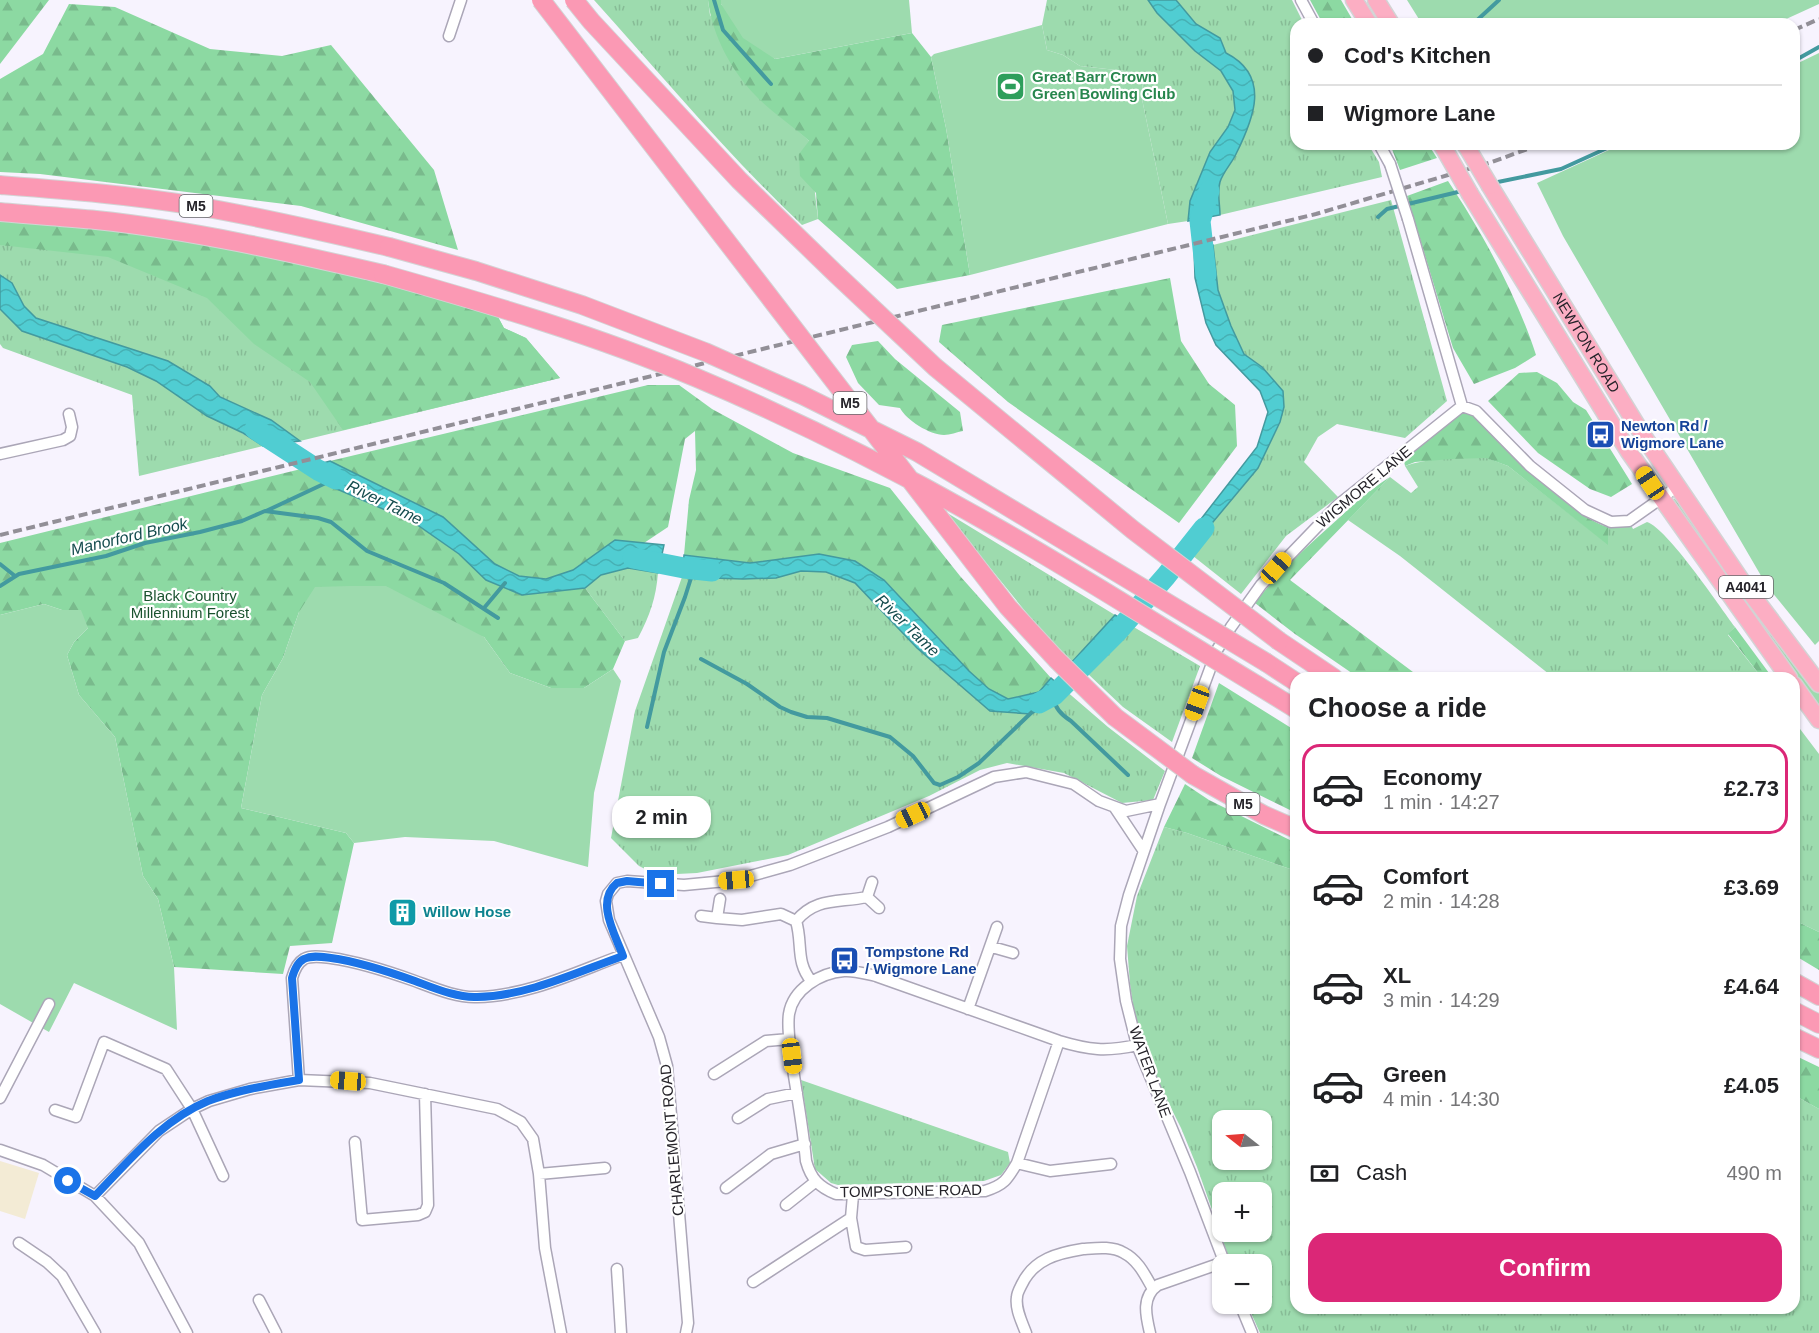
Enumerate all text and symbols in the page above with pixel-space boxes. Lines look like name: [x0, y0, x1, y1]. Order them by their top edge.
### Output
text: Cod's Kitchen: [1344, 43, 1491, 68]
place label: Great Barr Crown Green Bowling Club: [1032, 68, 1175, 102]
sports icon: Great Barr Crown Green Bowling Club: [995, 70, 1027, 102]
text: Wigmore Lane: [1344, 101, 1495, 126]
road number: M5: [180, 195, 212, 217]
street label: NEWTON ROAD: [1550, 290, 1624, 396]
road number: M5: [834, 392, 866, 414]
place label: Newton Rd / Wigmore Lane: [1621, 417, 1724, 451]
bus stop icon: Newton Rd / Wigmore Lane: [1584, 419, 1616, 451]
street label: WIGMORE LANE: [1313, 442, 1414, 531]
car: [1632, 463, 1668, 503]
water label: River Tame: [345, 477, 425, 528]
water label: Manorford Brook: [69, 515, 190, 558]
car: [1257, 549, 1295, 587]
road number: A4041: [1719, 576, 1773, 598]
park label: Black Country Millennium Forest: [131, 587, 250, 621]
water label: River Tame: [873, 591, 943, 660]
car: [1182, 683, 1212, 723]
text: Choose a ride: [1308, 693, 1487, 723]
icon: car: [1311, 762, 1365, 816]
text: Economy: [1383, 765, 1482, 790]
text: £2.73: [1724, 776, 1779, 801]
text: 1 min · 14:27: [1383, 791, 1500, 813]
road number: M5: [1226, 793, 1260, 815]
callout: 2 min: [612, 797, 710, 839]
car: [893, 799, 933, 831]
text: 2 min: [635, 806, 688, 828]
icon: car: [1311, 861, 1365, 915]
text: Comfort: [1383, 864, 1469, 889]
car: [717, 869, 755, 891]
route end: [647, 870, 674, 897]
text: £3.69: [1724, 875, 1779, 900]
text: 2 min · 14:28: [1383, 890, 1500, 912]
building icon: Willow Hose: [386, 896, 418, 928]
place label: Willow Hose: [423, 903, 511, 920]
place label: Tompstone Rd / Wigmore Lane: [865, 943, 977, 977]
bus stop icon: Tompstone Rd / Wigmore Lane: [828, 945, 860, 977]
icon: car: [1311, 960, 1365, 1014]
text: XL: [1383, 963, 1411, 988]
text: £4.64: [1724, 974, 1779, 999]
text: 3 min · 14:29: [1383, 989, 1500, 1011]
street label: WATER LANE: [1126, 1024, 1175, 1120]
car: [781, 1037, 803, 1075]
icon: car: [1311, 1059, 1365, 1113]
text: Green: [1383, 1062, 1447, 1087]
street label: CHARLEMONT ROAD: [656, 1063, 687, 1217]
car: [329, 1071, 367, 1091]
text: £4.05: [1724, 1073, 1779, 1098]
text: 4 min · 14:30: [1383, 1088, 1500, 1110]
north arrow: [1212, 1110, 1272, 1170]
map controls: [1212, 1110, 1272, 1314]
icon: cash: [1308, 1157, 1341, 1190]
text: Cash: [1356, 1160, 1407, 1185]
text: 490 m: [1726, 1162, 1782, 1184]
route start: [54, 1167, 81, 1194]
street label: TOMPSTONE ROAD: [840, 1181, 982, 1200]
button: +: [1212, 1182, 1272, 1242]
button: Confirm: [1308, 1233, 1782, 1302]
button: −: [1212, 1254, 1272, 1314]

